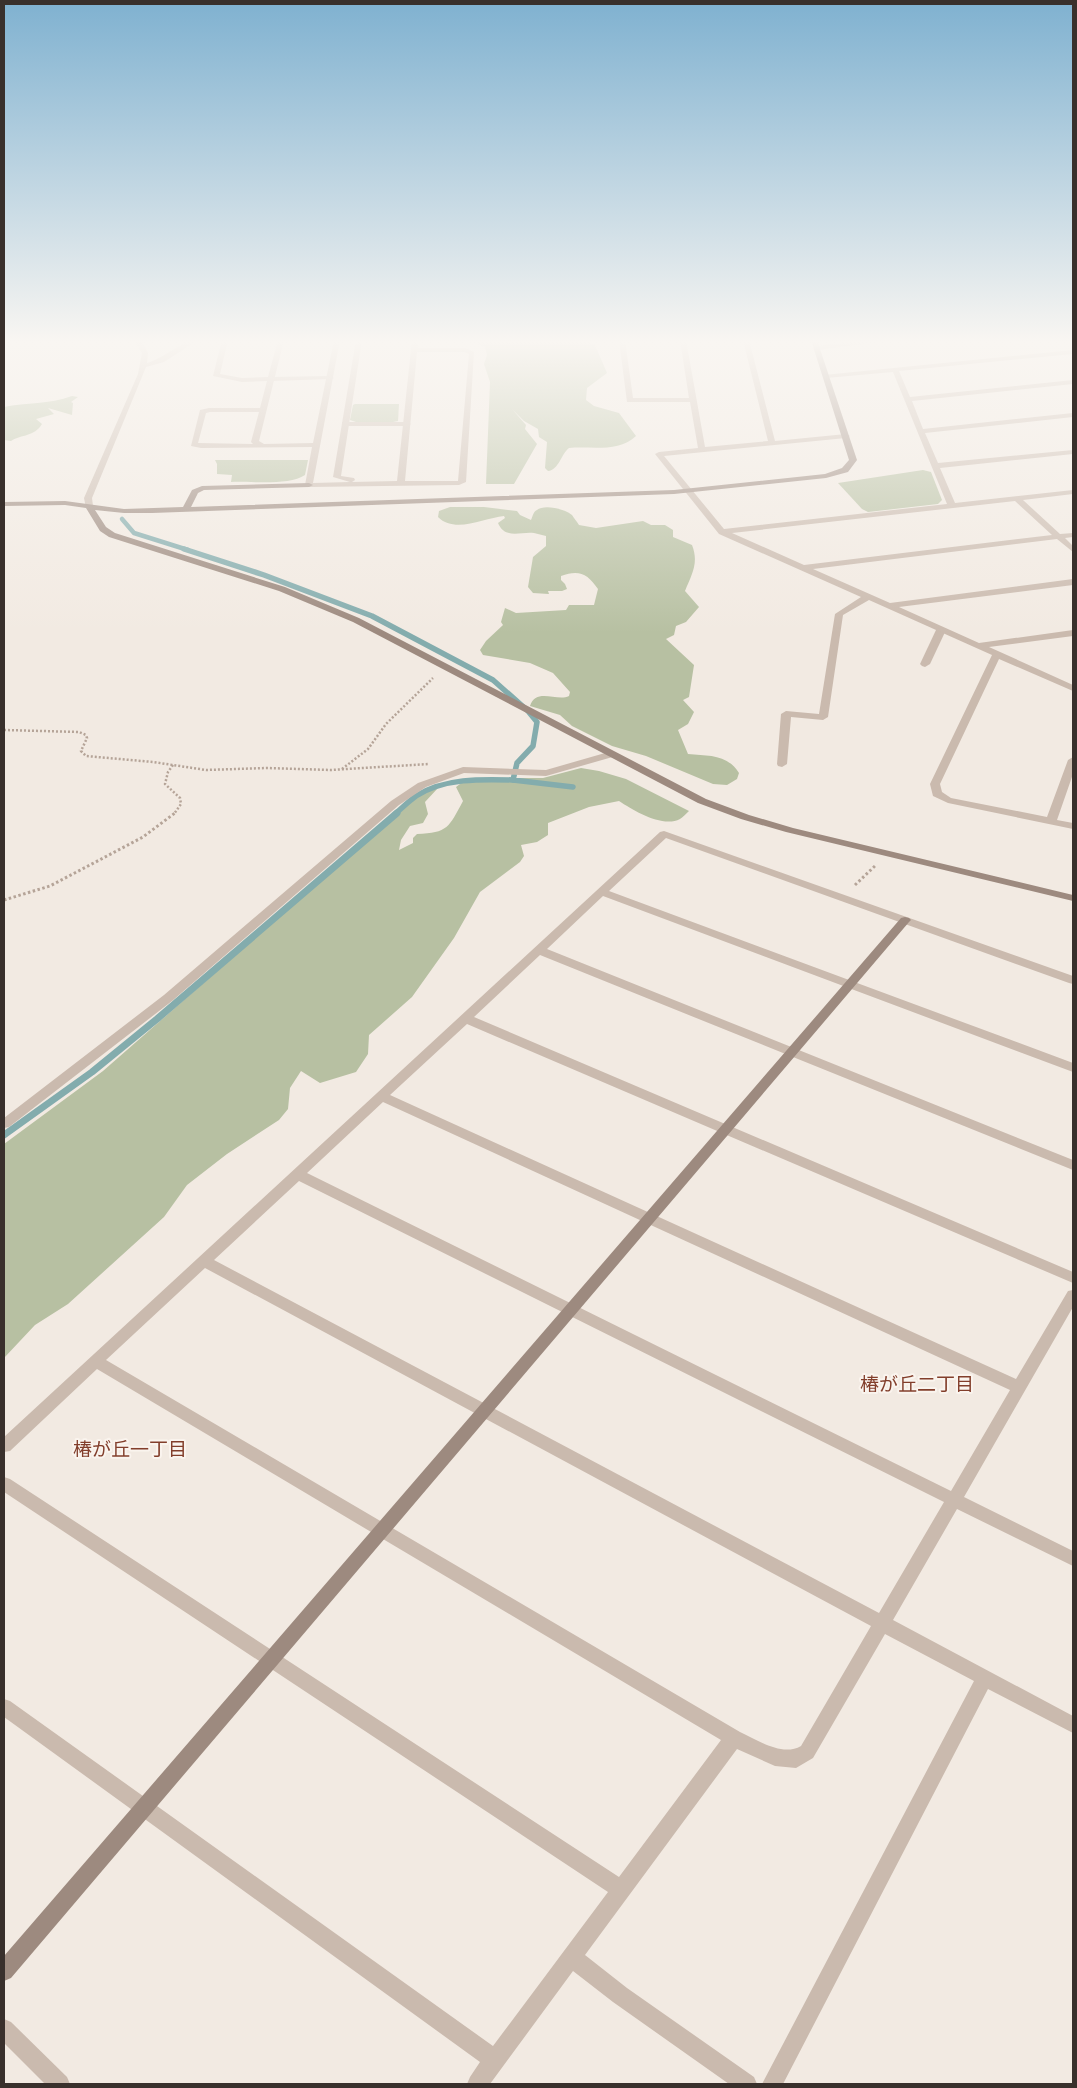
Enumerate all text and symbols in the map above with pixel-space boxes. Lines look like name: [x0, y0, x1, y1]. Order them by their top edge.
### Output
district label: 椿が丘二丁目: [860, 1374, 974, 1395]
district label: 椿が丘一丁目: [73, 1439, 187, 1460]

